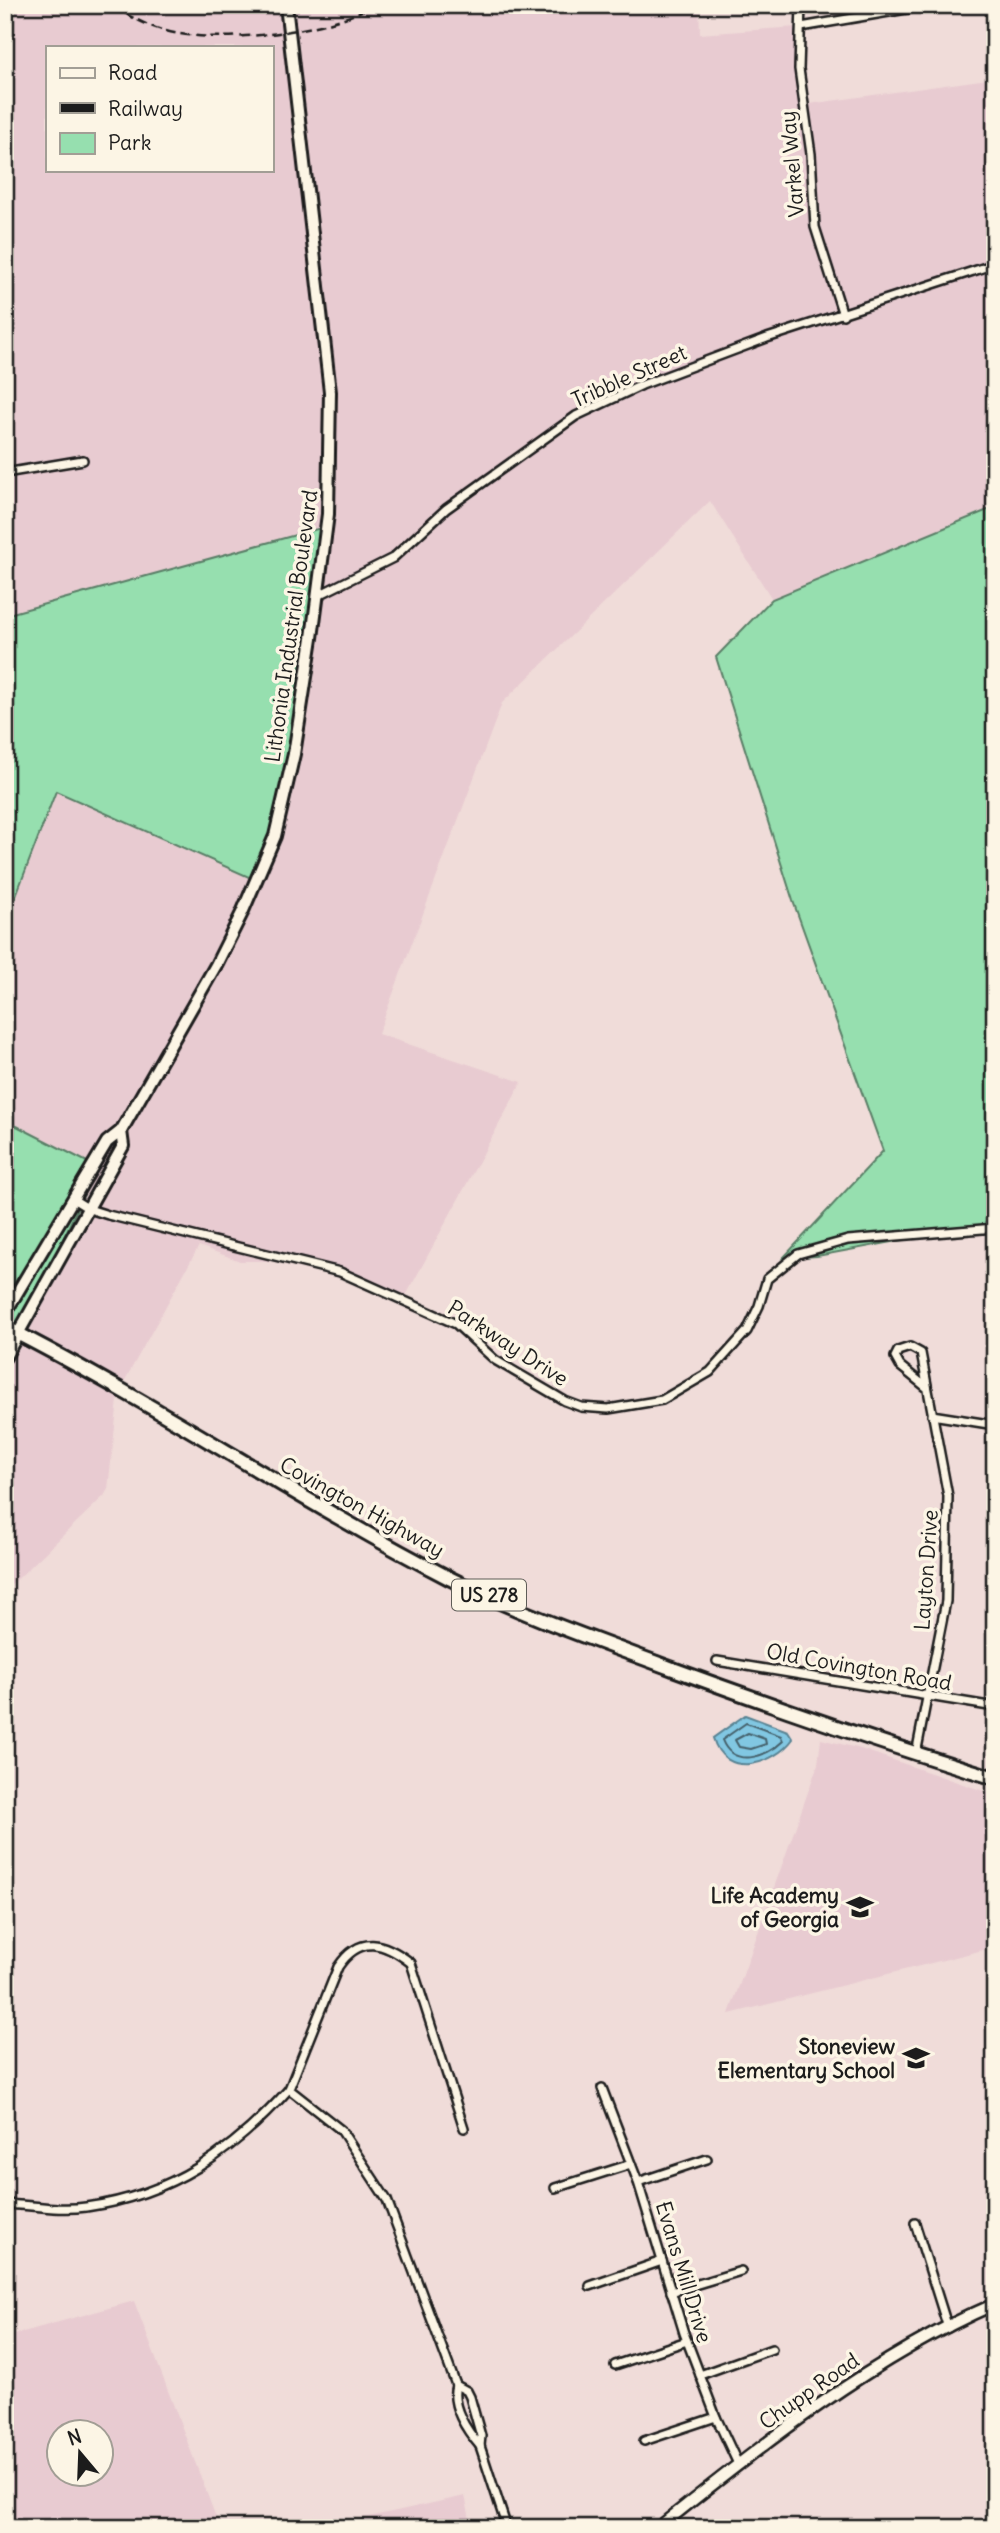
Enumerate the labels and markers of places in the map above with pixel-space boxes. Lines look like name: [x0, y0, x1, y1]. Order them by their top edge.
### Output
place label: Life Academy of Georgia: [711, 1882, 839, 1933]
school or university icon: Life Academy of Georgia: [845, 1892, 875, 1922]
place label: Stoneview Elementary School: [718, 2033, 895, 2084]
school or university icon: Stoneview Elementary School: [901, 2043, 931, 2073]

